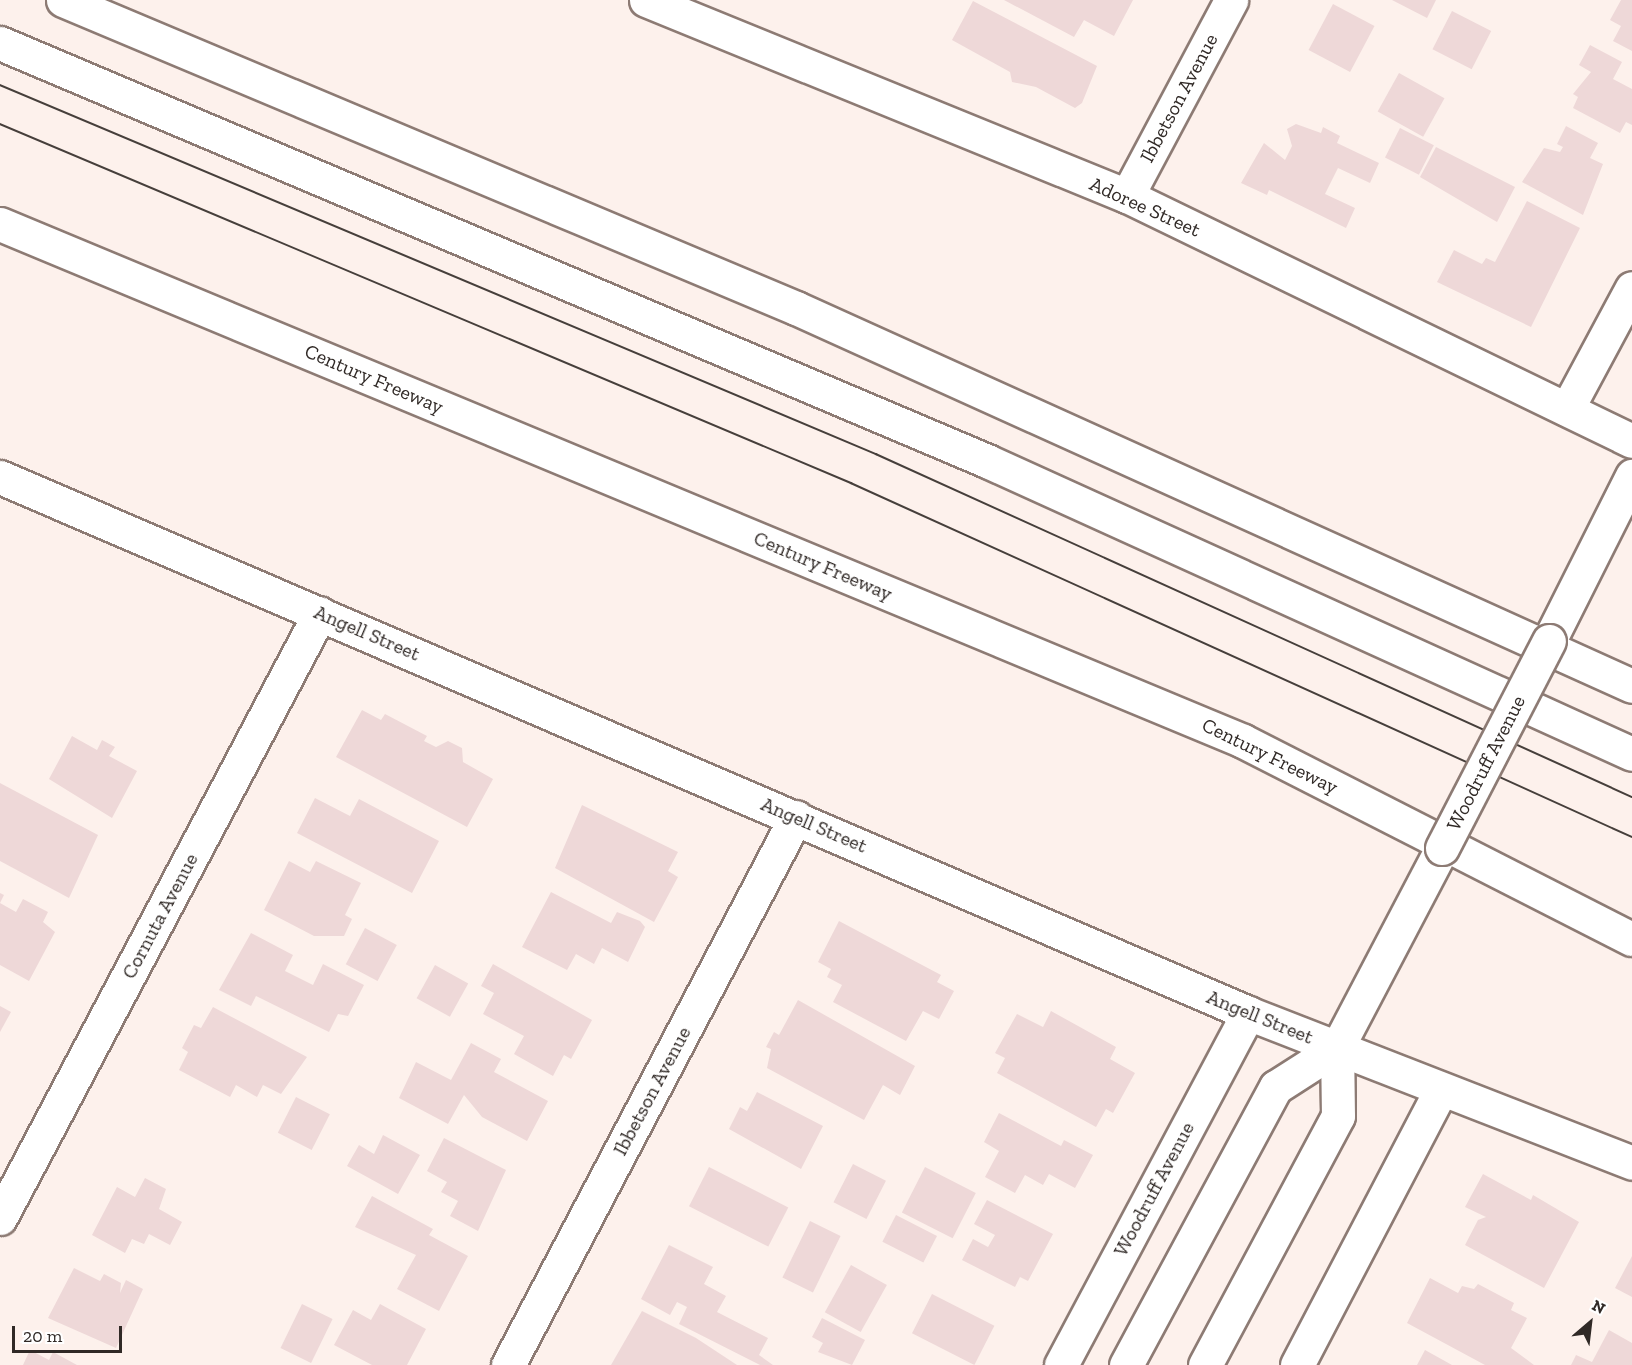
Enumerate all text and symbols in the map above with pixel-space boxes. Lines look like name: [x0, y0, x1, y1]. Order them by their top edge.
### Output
street label: Ibbetson Avenue: [1135, 29, 1223, 167]
street label: Adoree Street: [1086, 172, 1204, 242]
street label: Century Freeway: [301, 339, 447, 419]
street label: Century Freeway: [750, 526, 896, 606]
street label: Angell Street: [310, 600, 424, 666]
street label: Woodruff Avenue: [1441, 691, 1531, 835]
street label: Century Freeway: [1198, 713, 1342, 799]
street label: Angell Street: [757, 792, 871, 858]
street label: Cornuta Avenue: [117, 849, 203, 983]
street label: Angell Street: [1203, 985, 1317, 1049]
street label: Ibbetson Avenue: [608, 1022, 696, 1160]
street label: Woodruff Avenue: [1108, 1118, 1200, 1260]
north arrow: [1560, 1293, 1620, 1353]
text: N: [1589, 1295, 1609, 1318]
scale bar: [15, 1314, 124, 1352]
text: 20 m: [23, 1325, 62, 1347]

